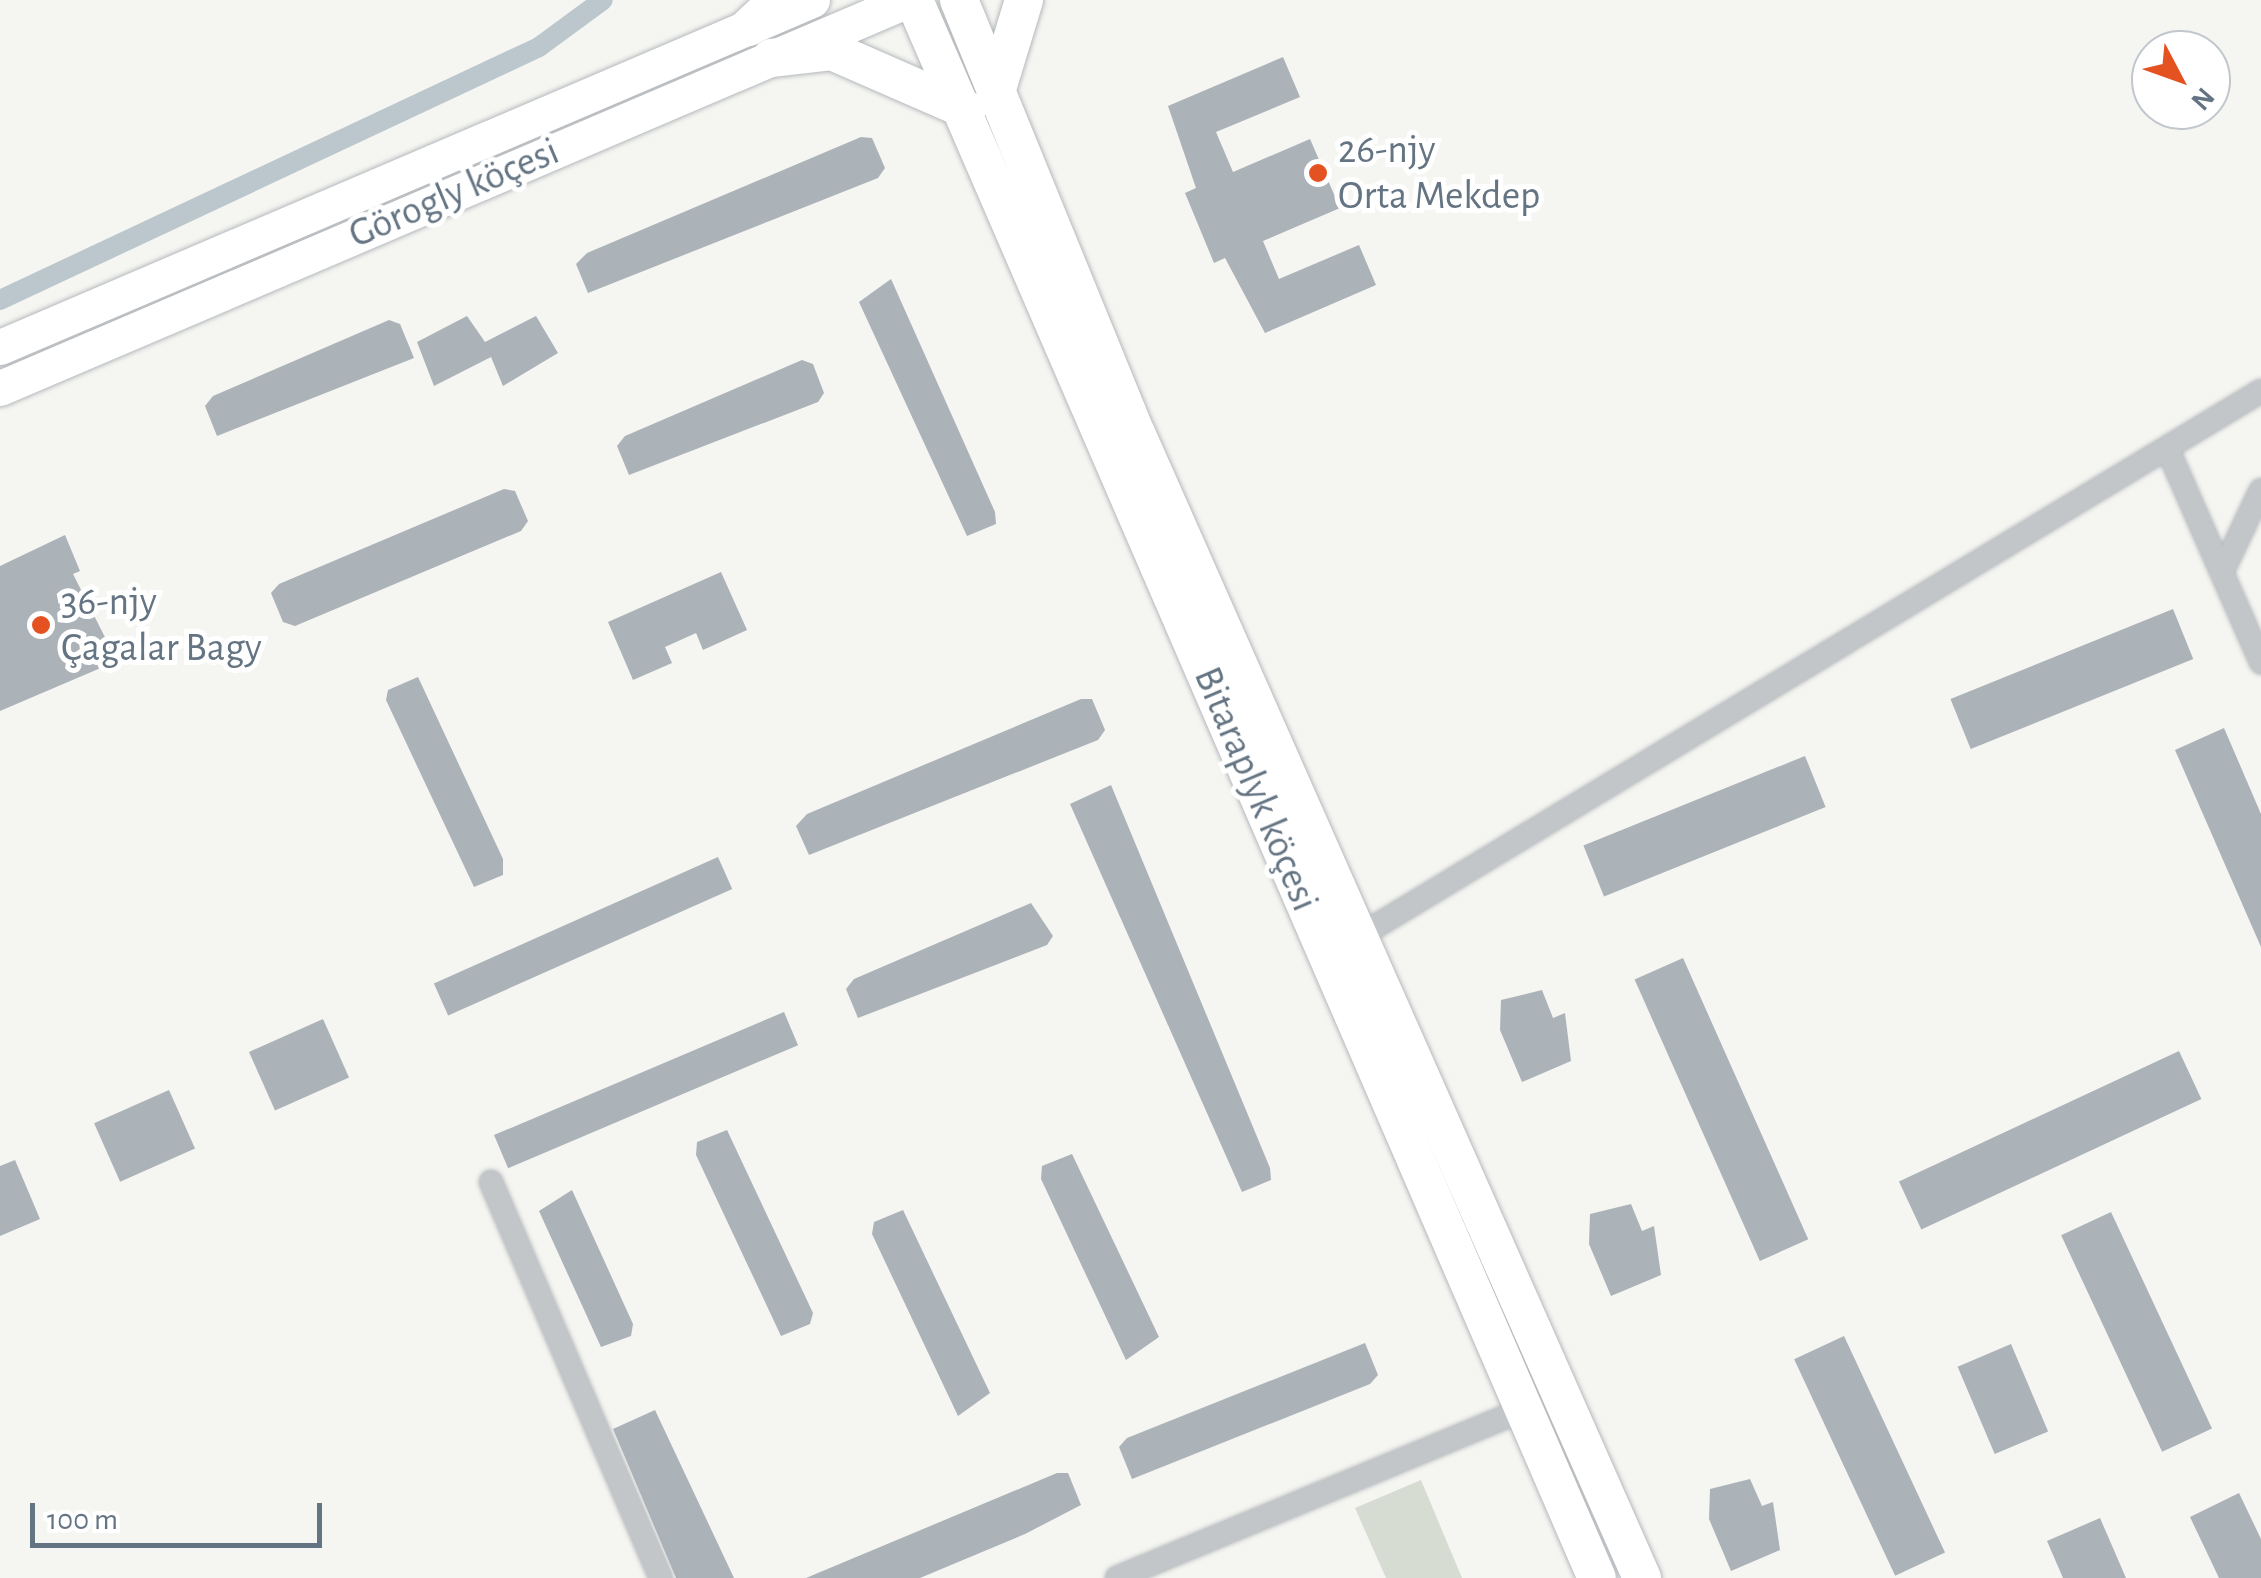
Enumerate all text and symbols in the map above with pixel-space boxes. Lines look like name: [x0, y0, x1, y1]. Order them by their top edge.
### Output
north arrow: [2131, 30, 2231, 130]
text: N: [2185, 82, 2219, 115]
place label: 26-njy Orta Mekdep: [1338, 126, 1540, 220]
street label: Görogly köçesi: [342, 127, 566, 259]
marker: 26-njy Orta Mekdep: [1307, 162, 1329, 184]
place label: 36-njy Çagalar Bagy: [61, 578, 262, 672]
marker: 36-njy Çagalar Bagy: [30, 614, 52, 636]
street label: Bitaraplyk köçesi: [1183, 660, 1329, 918]
scale bar: [35, 1483, 328, 1545]
text: 100 m: [47, 1505, 118, 1535]

